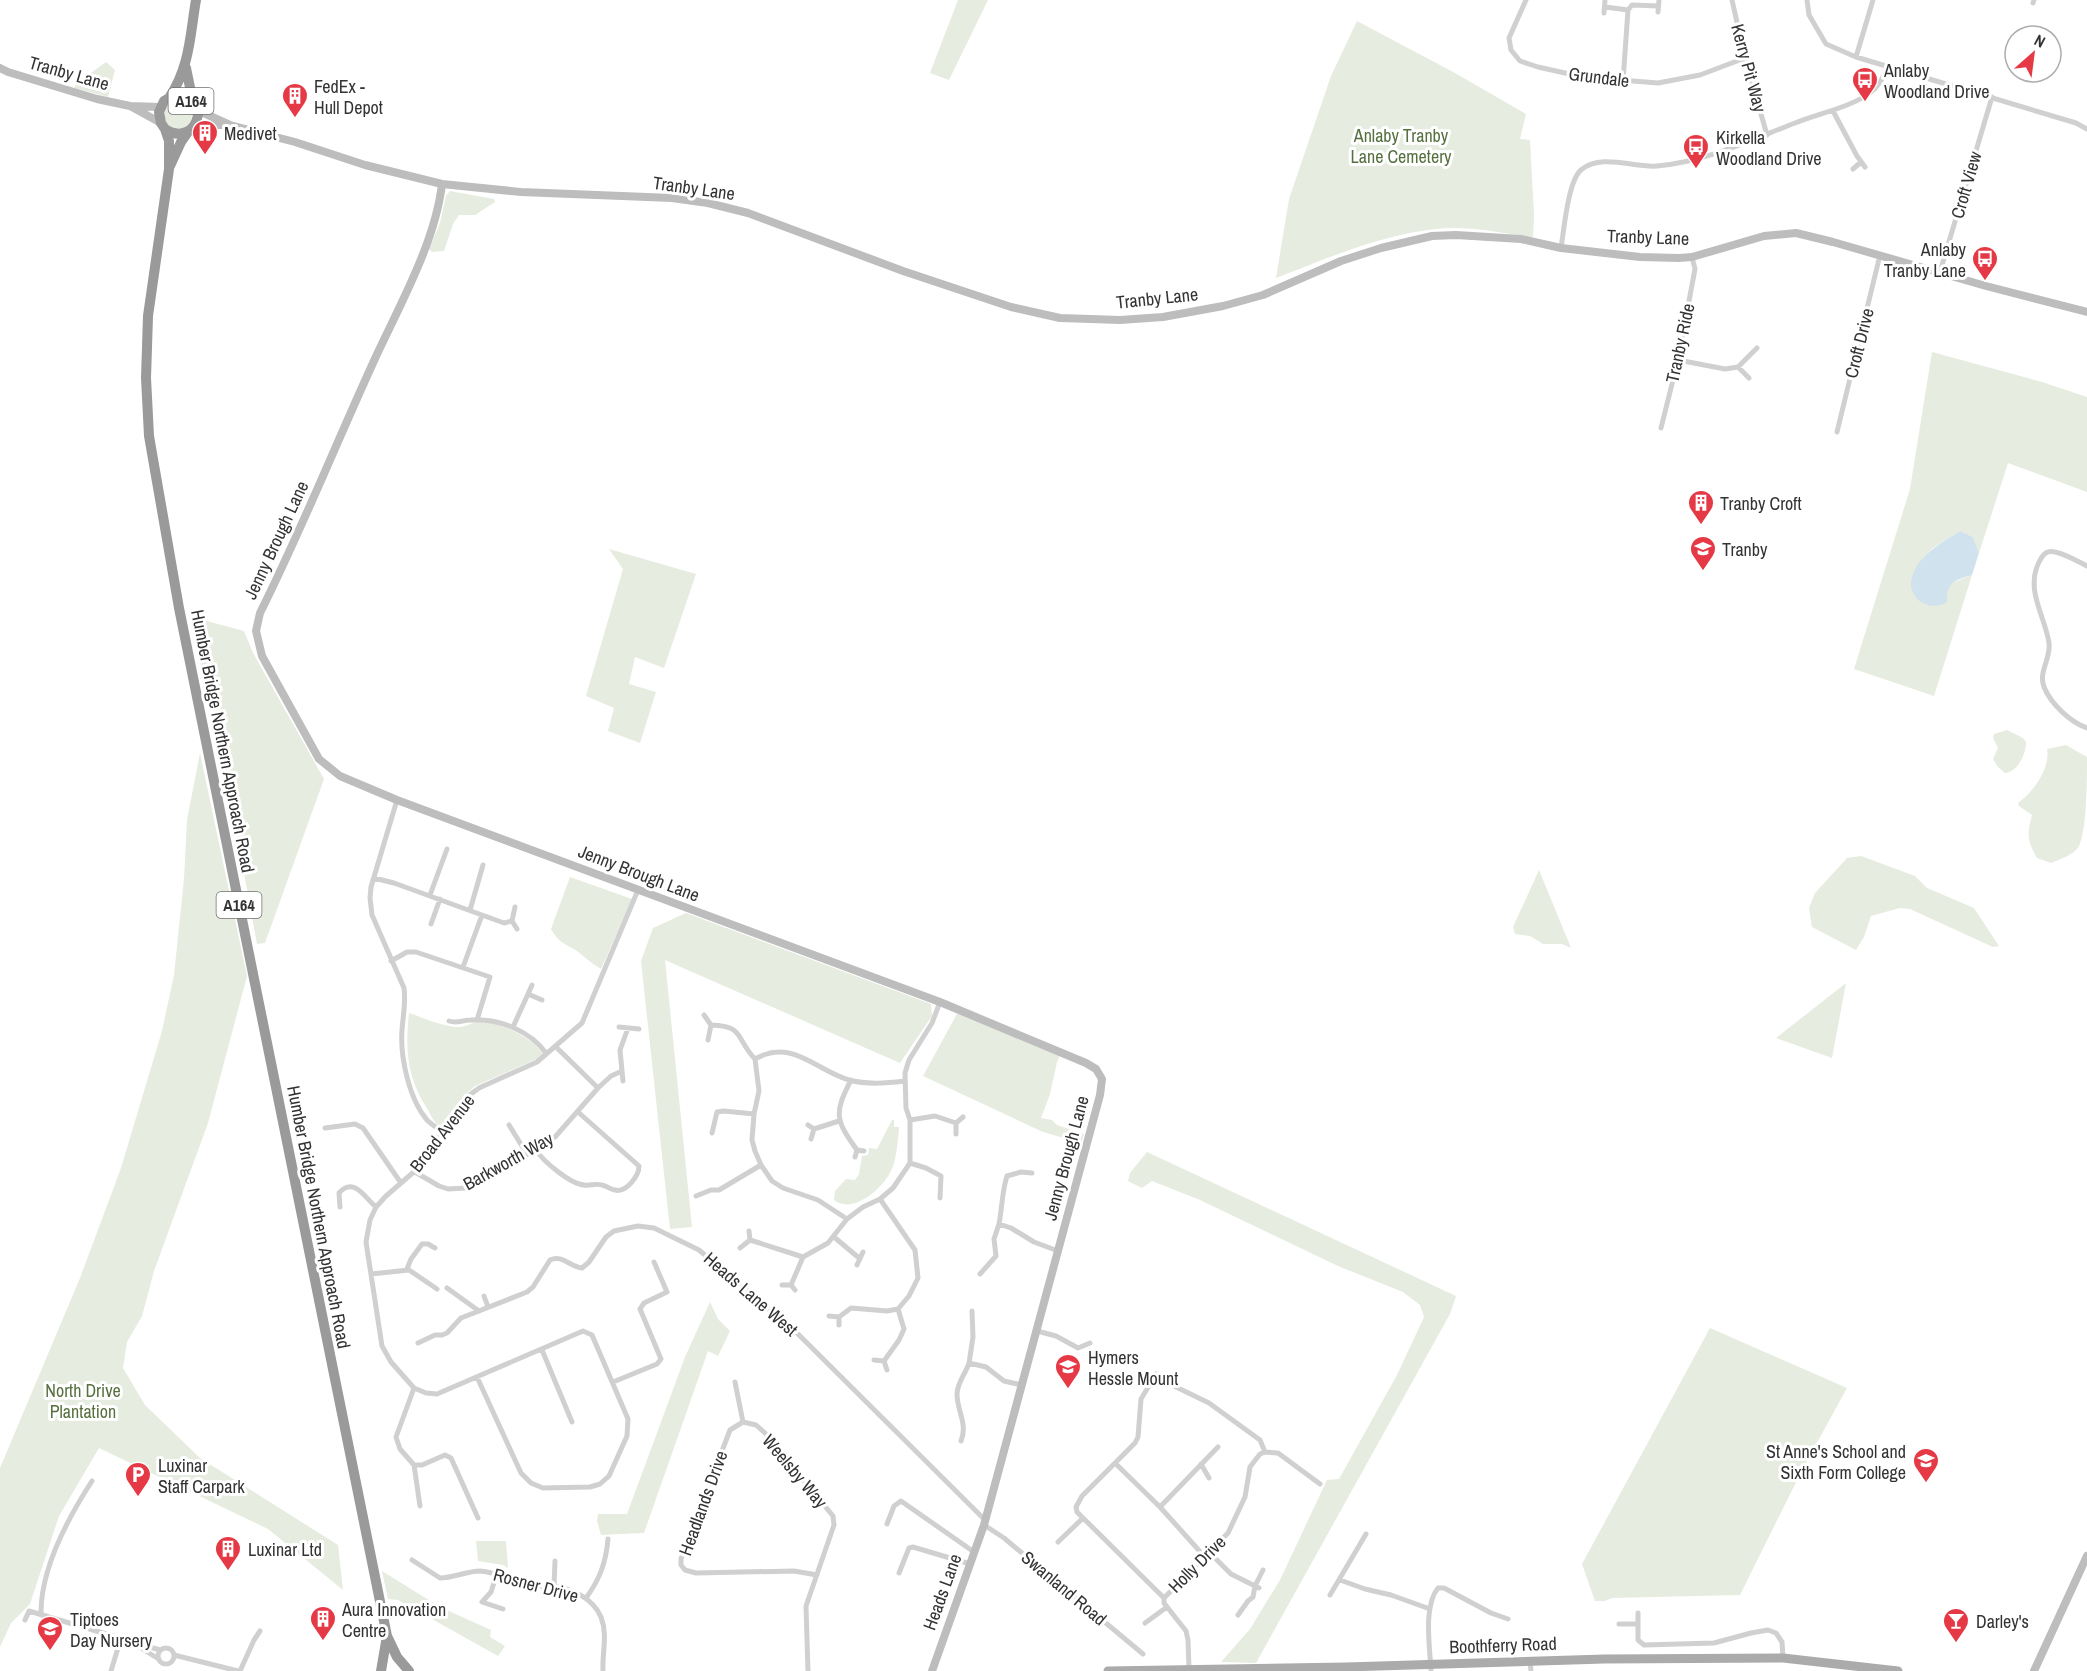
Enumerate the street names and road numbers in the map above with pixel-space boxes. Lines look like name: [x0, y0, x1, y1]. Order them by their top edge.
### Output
street label: Kerry Pit Way: [1725, 21, 1773, 116]
street label: Tranby Lane: [26, 50, 112, 96]
street label: Grundale: [1567, 61, 1631, 93]
road number: A164: [168, 88, 213, 114]
street label: Croft View: [1945, 148, 1988, 221]
street label: Tranby Lane: [651, 170, 737, 206]
street label: Tranby Lane: [1606, 223, 1690, 251]
street label: Tranby Lane: [1115, 281, 1199, 315]
street label: Tranby Ride: [1659, 301, 1701, 385]
street label: Croft Drive: [1838, 305, 1880, 381]
street label: Jenny Brough Lane: [238, 477, 314, 603]
street label: Humber Bridge Northern Approach Road: [185, 607, 261, 875]
street label: Jenny Brough Lane: [575, 838, 703, 908]
road number: A164: [216, 892, 262, 918]
street label: Humber Bridge Northern Approach Road: [281, 1083, 357, 1351]
street label: Broad Avenue: [404, 1089, 480, 1177]
street label: Jenny Brough Lane: [1037, 1093, 1095, 1223]
street label: Barkworth Way: [458, 1126, 558, 1196]
street label: Heads Lane West: [699, 1246, 803, 1342]
street label: Weelsby Way: [757, 1429, 834, 1514]
street label: Headlands Drive: [672, 1447, 734, 1559]
street label: Holly Drive: [1163, 1530, 1231, 1598]
street label: Swanland Road: [1016, 1545, 1112, 1631]
street label: Heads Lane: [917, 1550, 967, 1634]
street label: Rosner Drive: [491, 1562, 581, 1608]
street label: Boothferry Road: [1449, 1631, 1557, 1659]

